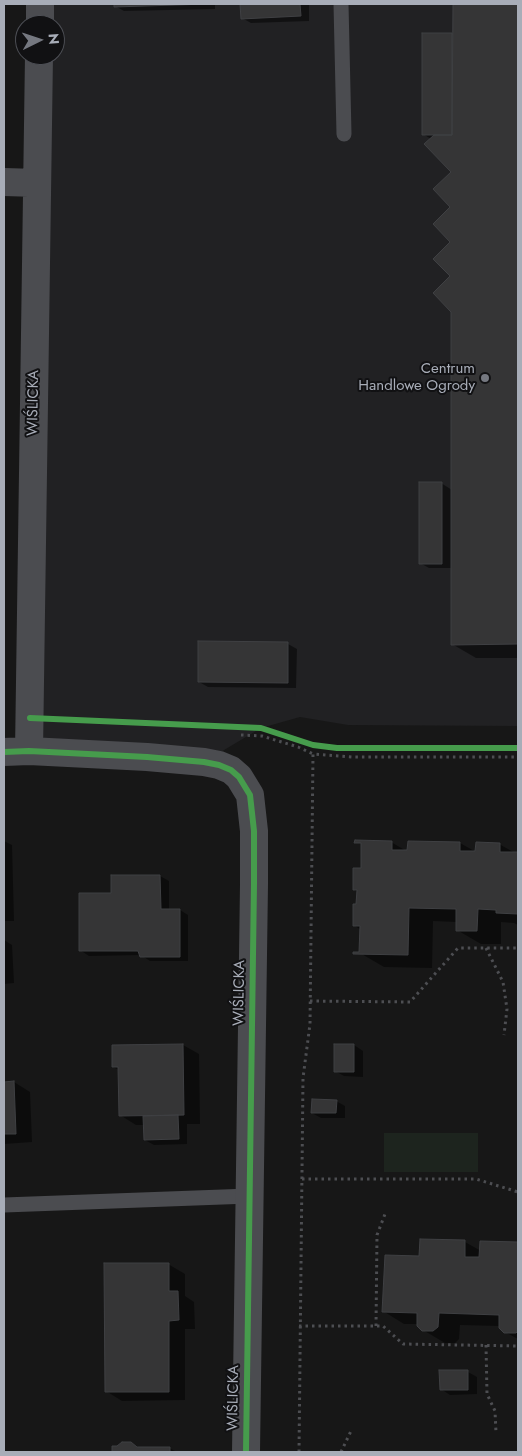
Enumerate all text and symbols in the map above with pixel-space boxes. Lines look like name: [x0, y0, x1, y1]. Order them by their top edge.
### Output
north arrow: [15, 15, 65, 65]
text: N: [44, 33, 64, 45]
place label: Centrum Handlowe Ogrody: [358, 360, 475, 395]
street label: WIŚLICKA: [24, 370, 44, 436]
marker: Centrum Handlowe Ogrody: [479, 372, 491, 384]
street label: WIŚLICKA: [230, 960, 250, 1026]
street label: WIŚLICKA: [224, 1365, 244, 1431]

